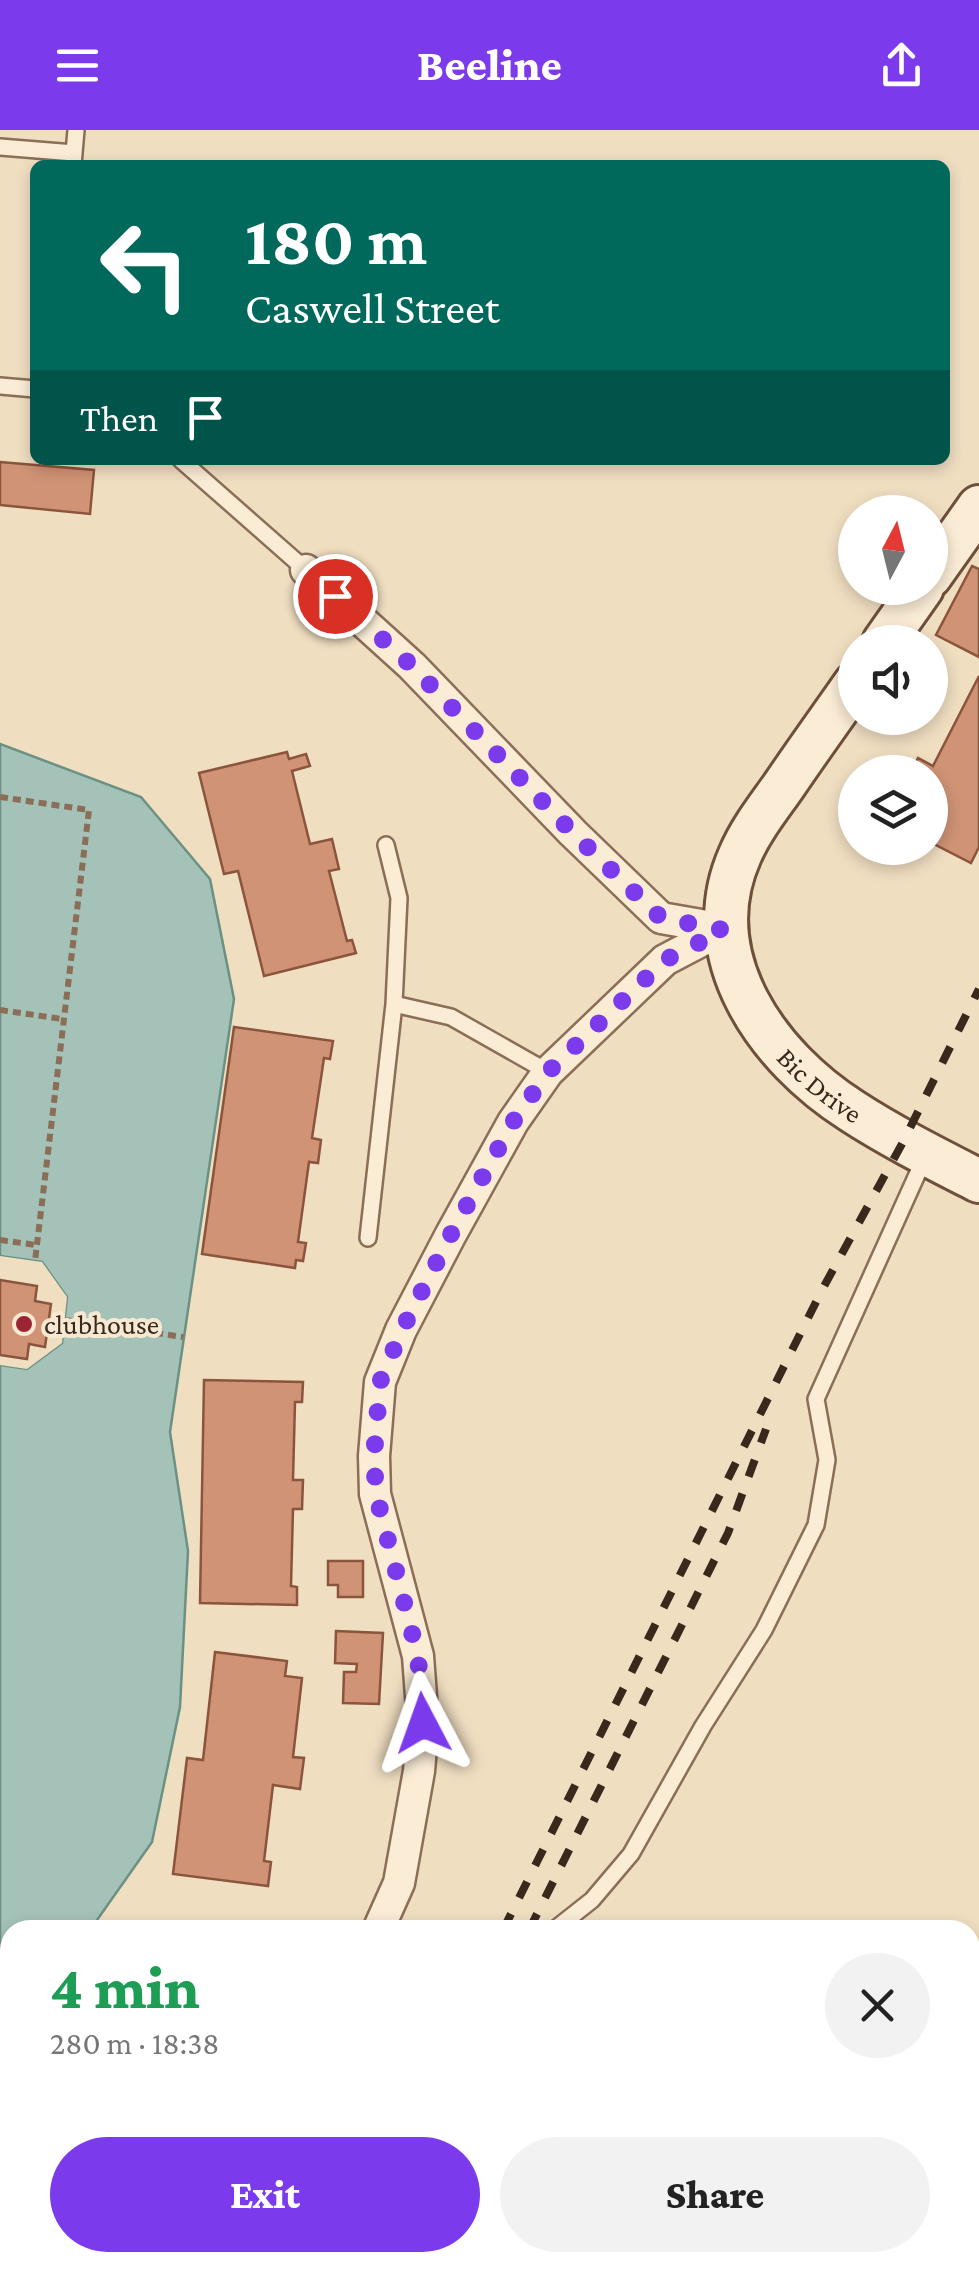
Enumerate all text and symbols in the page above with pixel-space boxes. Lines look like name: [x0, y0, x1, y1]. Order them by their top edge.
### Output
icon: menu: [50, 38, 105, 93]
icon: share: [874, 38, 929, 93]
text: Beeline: [417, 40, 562, 90]
icon: left: [80, 200, 210, 330]
text: 180 m: [245, 201, 427, 279]
text: Caswell Street: [245, 283, 500, 333]
icon: arrive: [178, 390, 233, 445]
text: Then: [80, 397, 158, 439]
north arrow: [838, 495, 948, 605]
map controls: [838, 495, 948, 865]
pin: [293, 554, 378, 639]
icon: arrive: [308, 569, 363, 624]
button: sound: [838, 625, 948, 735]
button: layers: [838, 755, 948, 865]
street label: Bic Drive: [771, 1042, 868, 1129]
place label: clubhouse: [44, 1309, 159, 1340]
marker: clubhouse: [13, 1313, 35, 1335]
position arrow: [371, 1671, 475, 1775]
button: close: [825, 1953, 930, 2058]
text: 4 min: [50, 1954, 200, 2021]
text: 280 m · 18:38: [50, 2025, 220, 2061]
button: Exit: [50, 2137, 480, 2252]
button: Share: [500, 2137, 930, 2252]

